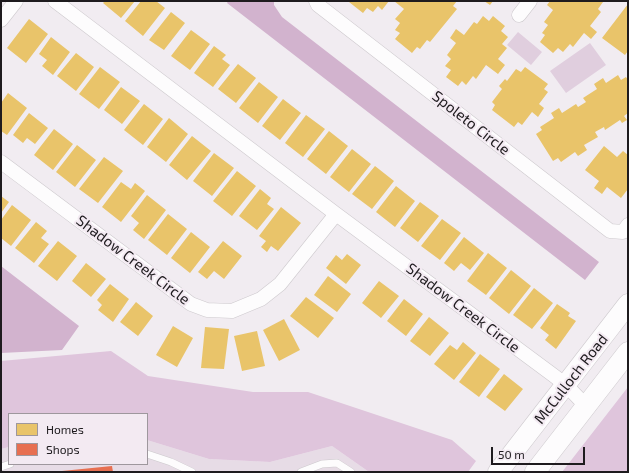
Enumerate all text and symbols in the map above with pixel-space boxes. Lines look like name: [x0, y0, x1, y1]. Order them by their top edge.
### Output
street label: Spoleto Circle: [429, 87, 513, 159]
street label: Shadow Creek Circle: [73, 211, 193, 309]
street label: Shadow Creek Circle: [403, 259, 523, 357]
street label: McCulloch Road: [530, 331, 612, 427]
legend: [8, 413, 148, 465]
text: Homes: [46, 422, 84, 436]
scale bar: [493, 439, 587, 465]
text: Shops: [46, 442, 80, 456]
text: 50 m: [498, 447, 525, 461]

